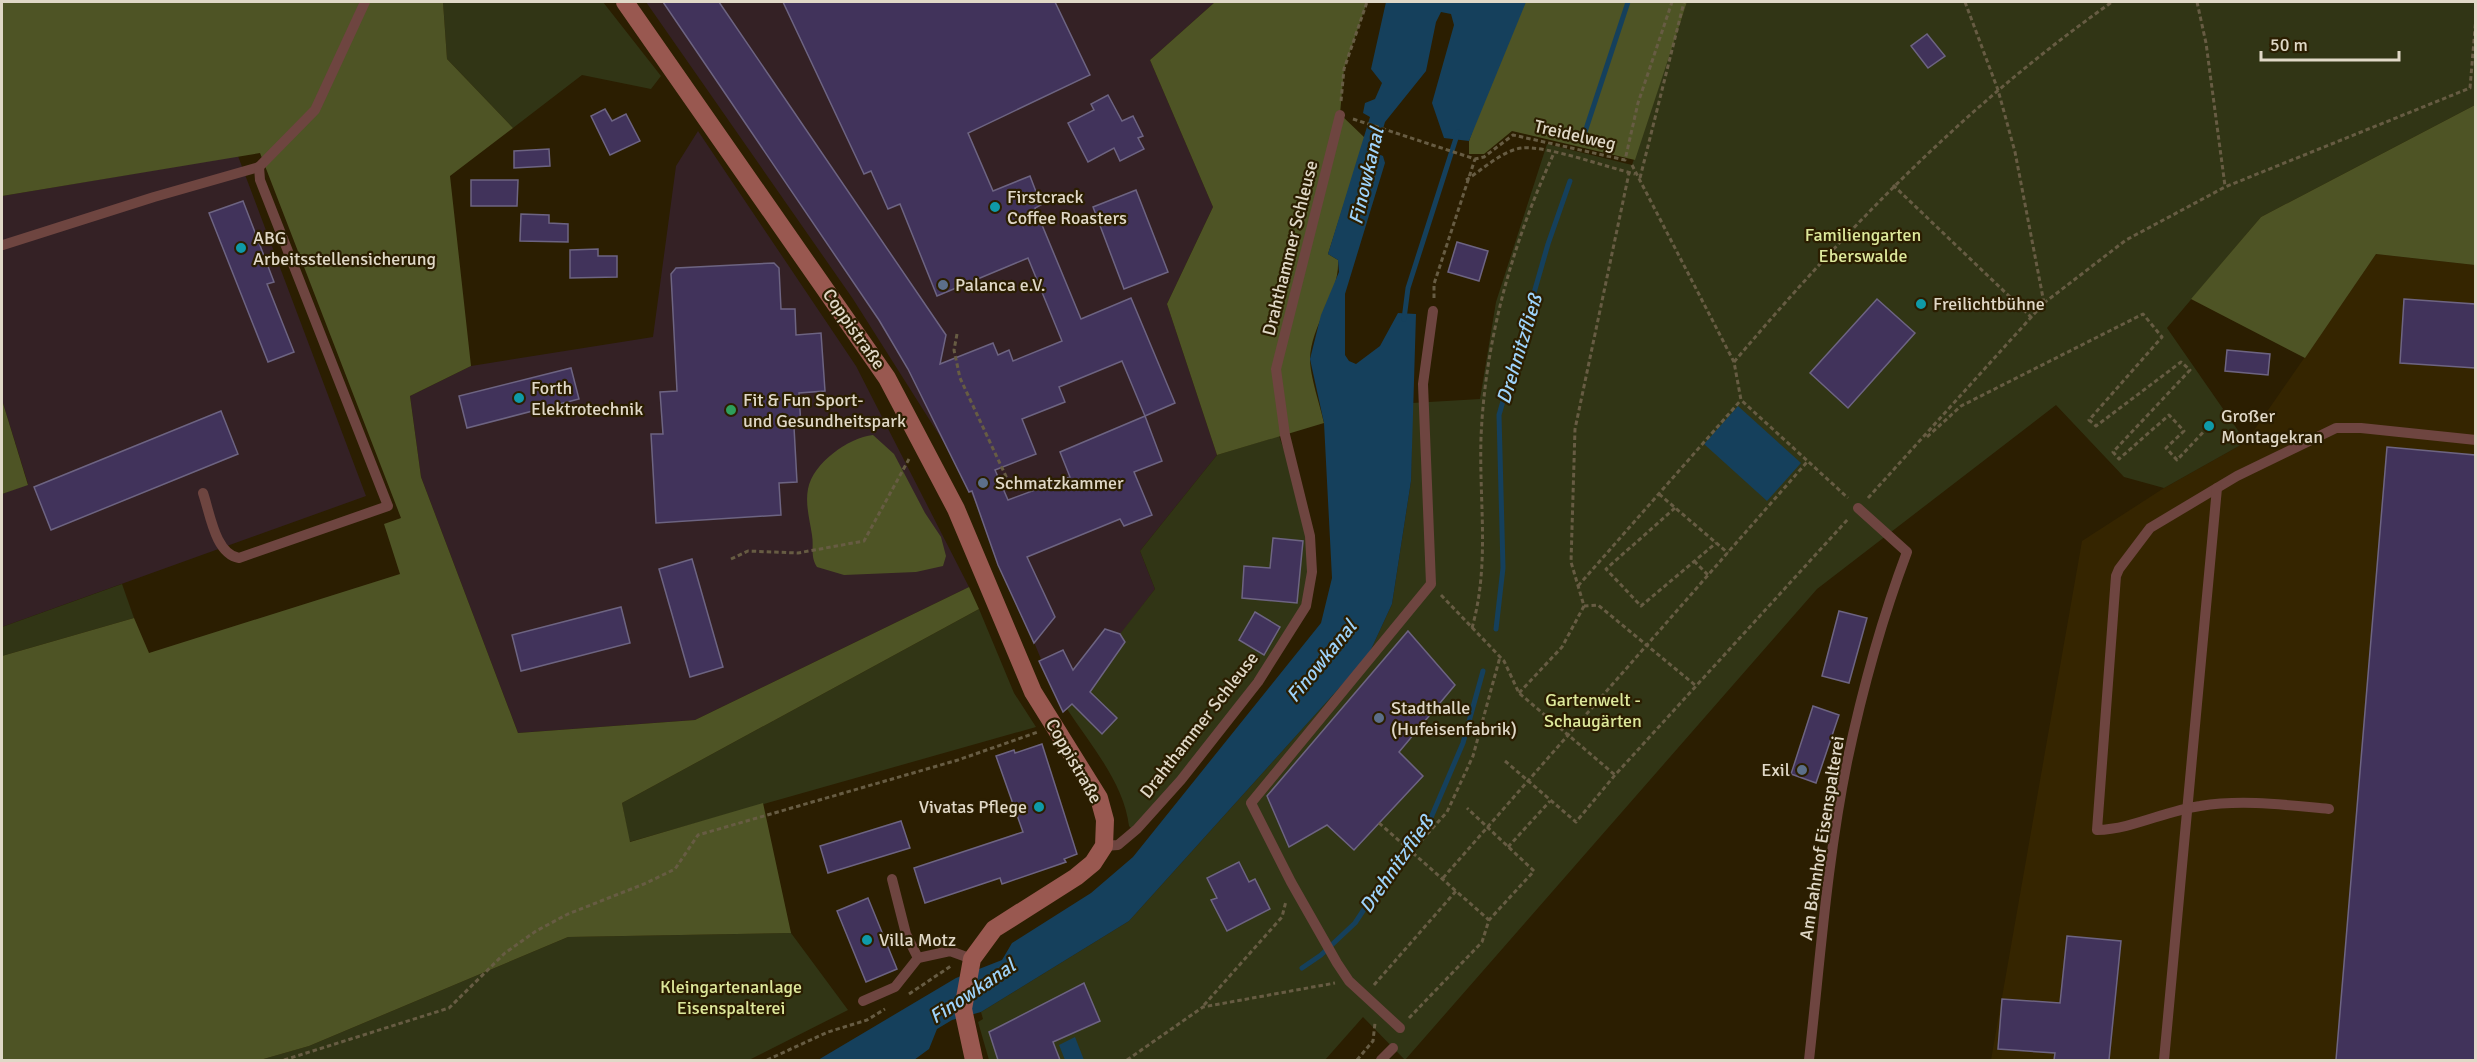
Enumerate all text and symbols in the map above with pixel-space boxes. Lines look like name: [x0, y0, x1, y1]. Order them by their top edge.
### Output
scale bar: [2261, 24, 2399, 62]
text: 50 m: [2270, 34, 2308, 56]
street label: Treidelweg: [1532, 115, 1618, 155]
water label: Finowkanal: [1343, 123, 1390, 227]
street label: Drahthammer Schleuse: [1258, 158, 1322, 338]
place label: Firstcrack Coffee Roasters: [1007, 186, 1127, 229]
marker: Firstcrack Coffee Roasters: [988, 200, 1002, 214]
park label: Familiengarten Eberswalde: [1805, 224, 1921, 267]
place label: ABG Arbeitsstellensicherung: [253, 227, 436, 270]
marker: ABG Arbeitsstellensicherung: [234, 241, 248, 255]
place label: Palanca e.V.: [955, 274, 1045, 296]
marker: Palanca e.V.: [936, 278, 950, 292]
street label: Coppistraße: [818, 284, 890, 374]
water label: Drehnitzfließ: [1491, 290, 1548, 407]
place label: Freilichtbühne: [1933, 293, 2045, 315]
marker: Freilichtbühne: [1914, 297, 1928, 311]
place label: Forth Elektrotechnik: [531, 377, 643, 420]
place label: Fit & Fun Sport- und Gesundheitspark: [743, 389, 906, 432]
marker: Forth Elektrotechnik: [512, 391, 526, 405]
marker: Fit & Fun Sport- und Gesundheitspark: [724, 403, 738, 417]
place label: Großer Montagekran: [2221, 405, 2323, 448]
marker: Großer Montagekran: [2202, 419, 2216, 433]
place label: Schmatzkammer: [995, 472, 1124, 494]
marker: Schmatzkammer: [976, 476, 990, 490]
water label: Finowkanal: [1281, 614, 1363, 707]
street label: Drahthammer Schleuse: [1135, 647, 1263, 803]
park label: Gartenwelt - Schaugärten: [1544, 689, 1642, 732]
place label: Stadthalle (Hufeisenfabrik): [1391, 697, 1517, 740]
marker: Stadthalle (Hufeisenfabrik): [1372, 711, 1386, 725]
street label: Coppistraße: [1041, 715, 1107, 807]
street label: Am Bahnhof Eisenspalterei: [1795, 734, 1849, 942]
place label: Exil: [1761, 759, 1790, 781]
marker: Exil: [1795, 763, 1809, 777]
place label: Vivatas Pflege: [919, 796, 1027, 818]
marker: Vivatas Pflege: [1032, 800, 1046, 814]
water label: Drehnitzfließ: [1354, 809, 1440, 918]
place label: Villa Motz: [879, 929, 956, 951]
marker: Villa Motz: [860, 933, 874, 947]
water label: Finowkanal: [924, 952, 1022, 1029]
park label: Kleingartenanlage Eisenspalterei: [660, 976, 802, 1019]

